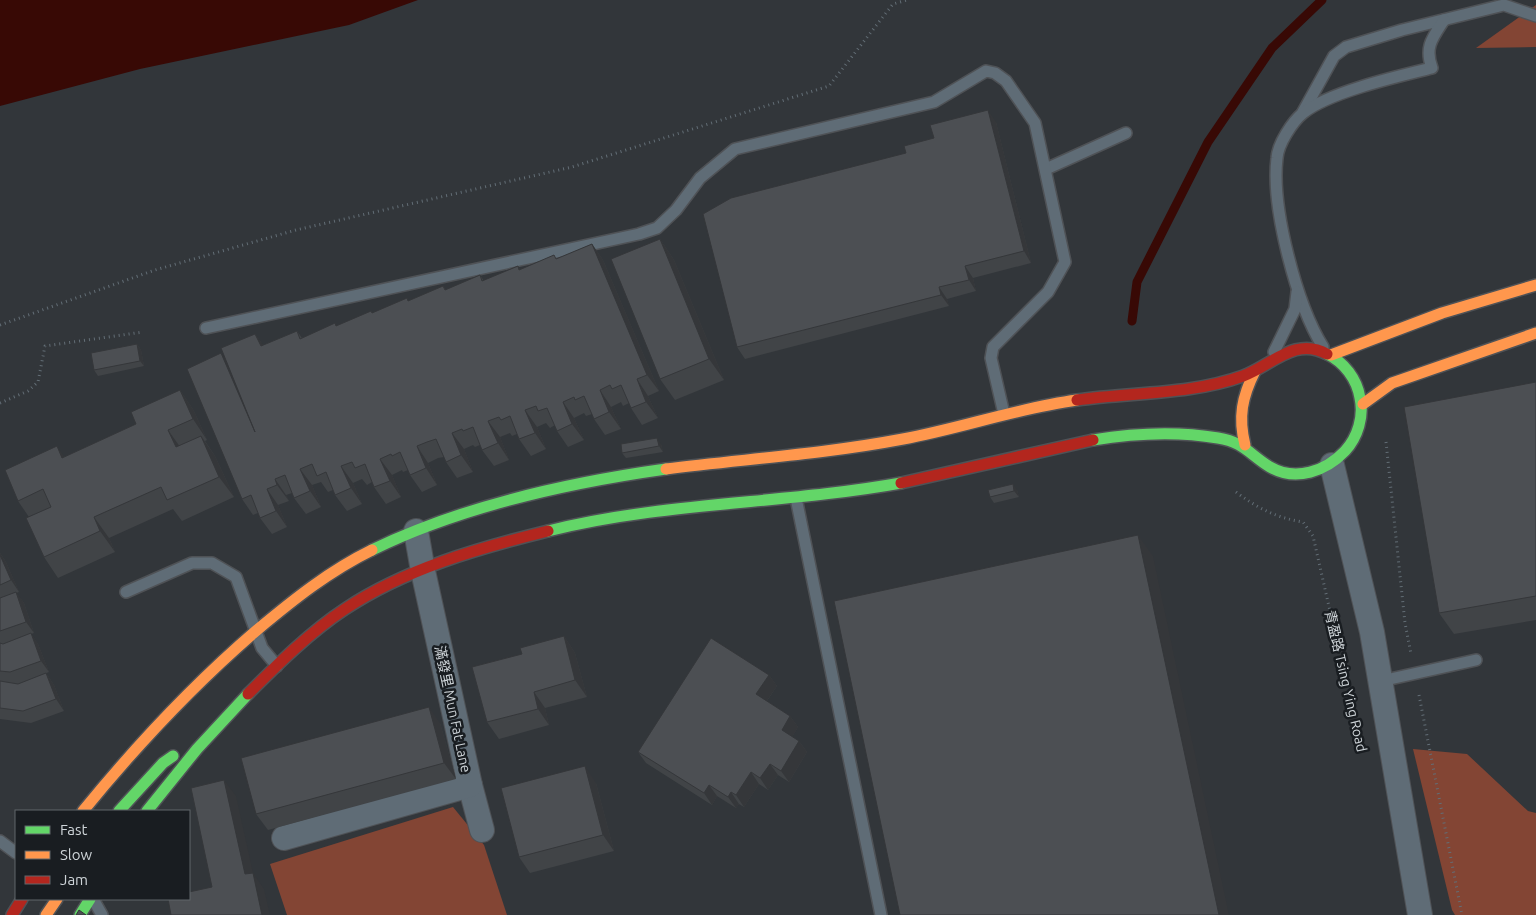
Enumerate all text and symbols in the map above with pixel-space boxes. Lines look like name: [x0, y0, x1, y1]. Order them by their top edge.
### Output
street label: 青盈路 Tsing Ying Road: [1322, 609, 1370, 753]
street label: 滿發里 Mun Fat Lane: [432, 644, 474, 774]
legend: [15, 810, 190, 900]
text: Fast: [60, 821, 88, 838]
text: Slow: [60, 846, 93, 863]
text: Jam: [60, 871, 88, 888]

